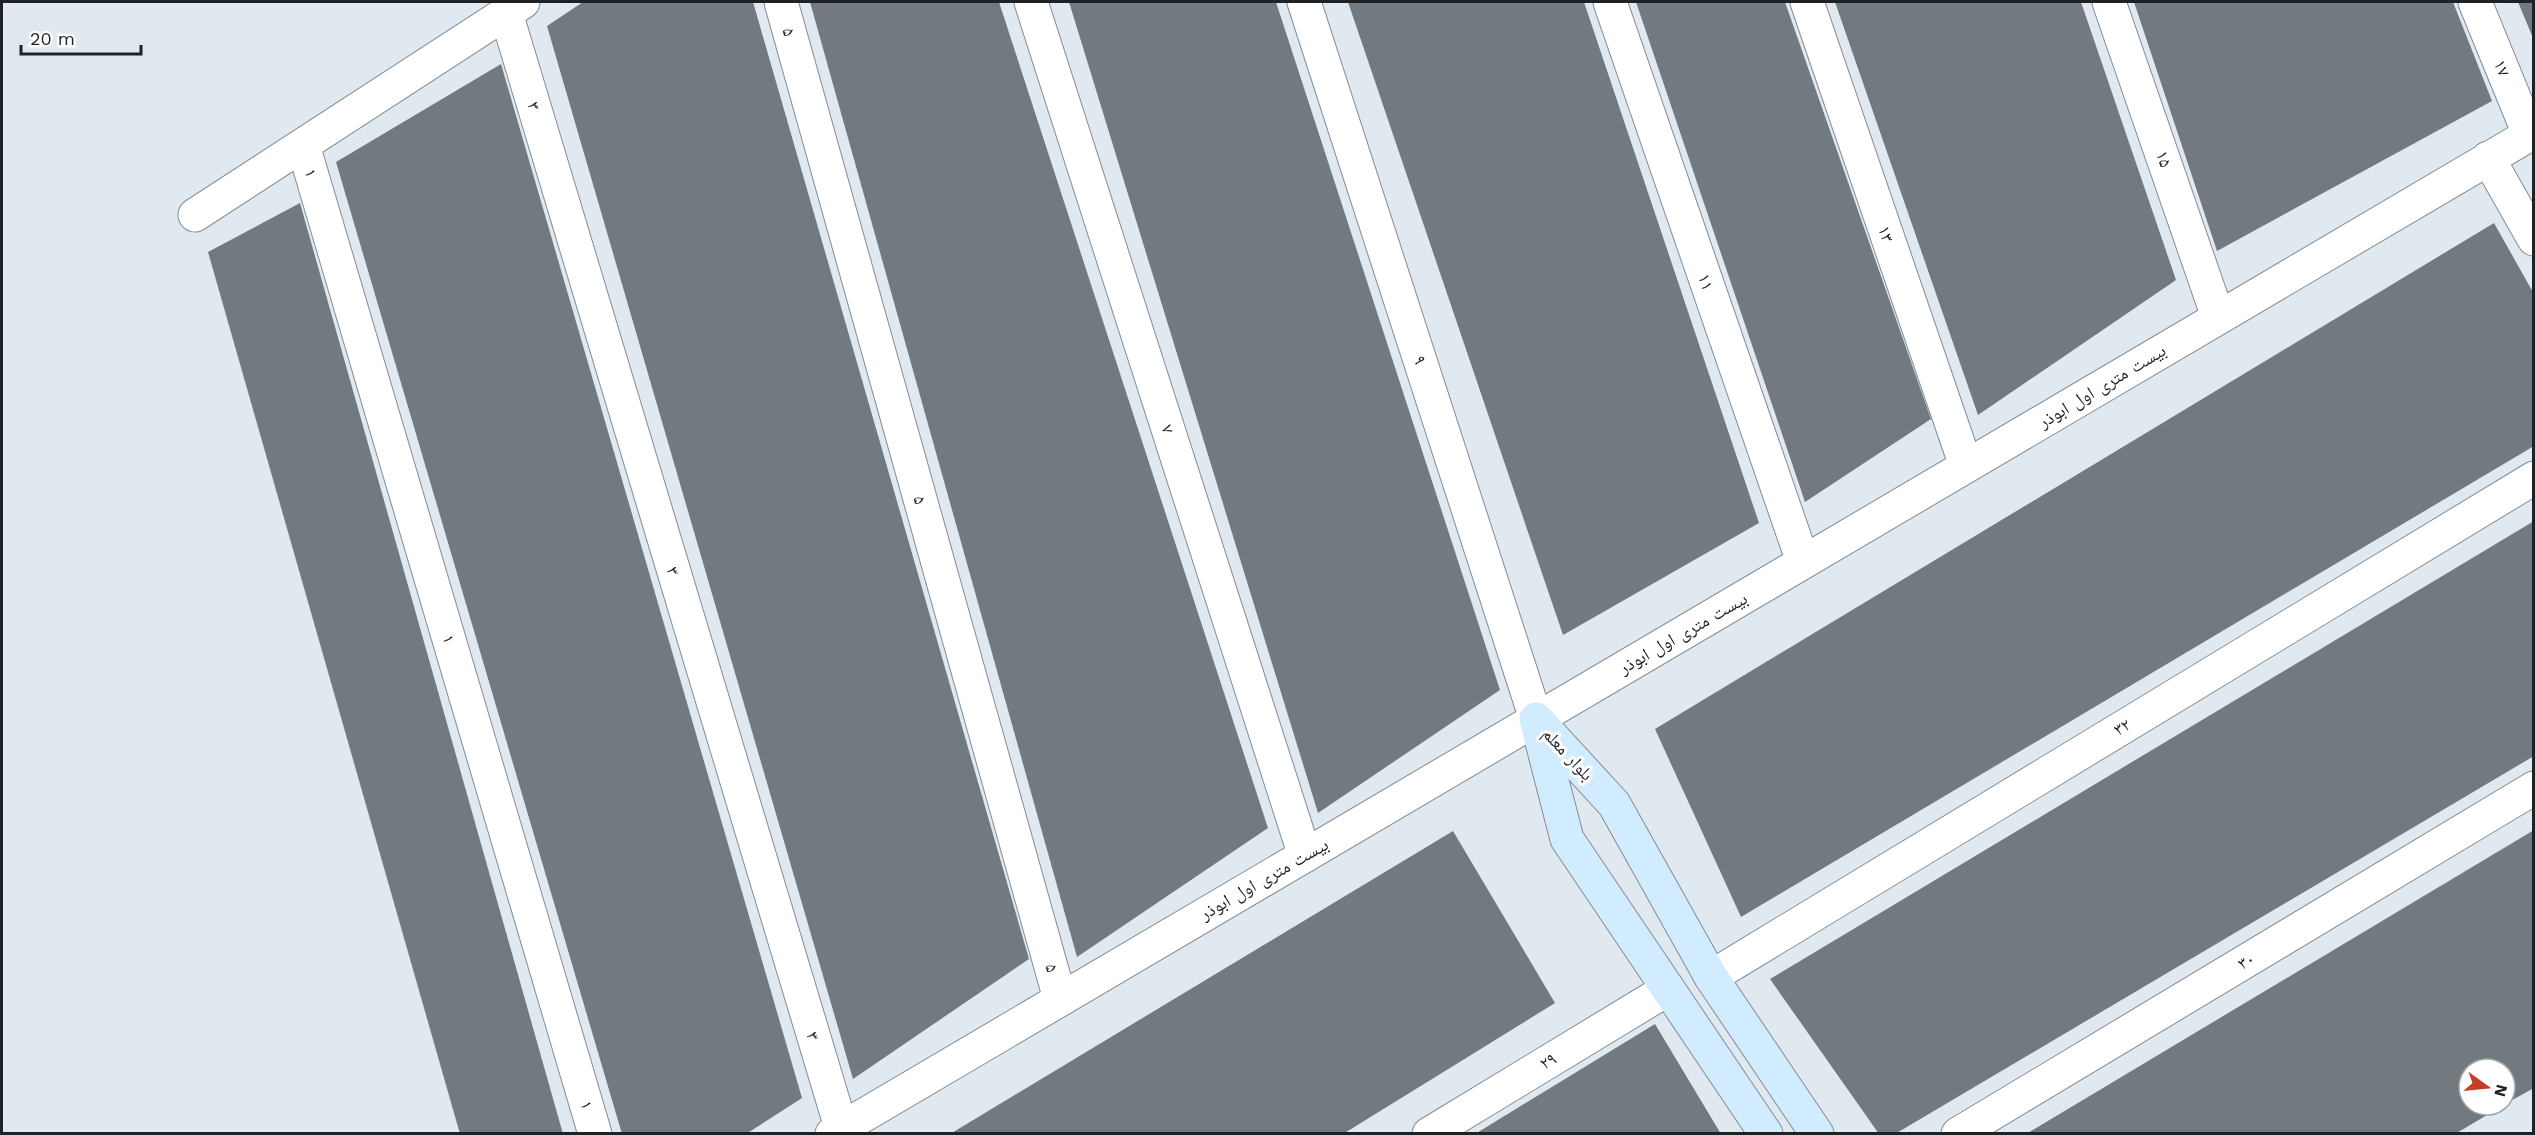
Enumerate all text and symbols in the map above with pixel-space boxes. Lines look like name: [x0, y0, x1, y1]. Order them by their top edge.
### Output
scale bar: [21, 18, 141, 56]
street label: ۵: [778, 25, 801, 39]
text: 20 m: [30, 28, 75, 49]
street label: ۱۷: [2490, 56, 2515, 79]
street label: ۳: [523, 99, 546, 113]
street label: ۱۵: [2152, 148, 2177, 170]
street label: ۱: [300, 166, 323, 180]
street label: ۱۳: [1874, 223, 1899, 245]
street label: ۱۱: [1694, 271, 1719, 293]
street label: بیست متری اول ابوذر: [2033, 339, 2170, 433]
street label: ۹: [1409, 353, 1432, 367]
street label: ۷: [1157, 422, 1180, 436]
street label: ۵: [909, 493, 932, 507]
street label: ۳: [662, 564, 685, 578]
street label: بیست متری اول ابوذر: [1614, 587, 1751, 679]
street label: ۱: [438, 632, 461, 646]
street label: ۳۲: [2109, 713, 2134, 740]
street label: بلوار معلم: [1537, 723, 1598, 786]
street label: بیست متری اول ابوذر: [1195, 833, 1332, 925]
street label: ۳۰: [2233, 947, 2258, 974]
street label: ۵: [1041, 961, 1064, 975]
street label: ۳: [802, 1029, 825, 1043]
street label: ۲۹: [1535, 1047, 1560, 1074]
north arrow: [2457, 1057, 2517, 1117]
text: N: [2490, 1083, 2512, 1099]
street label: ۱: [576, 1098, 599, 1112]

